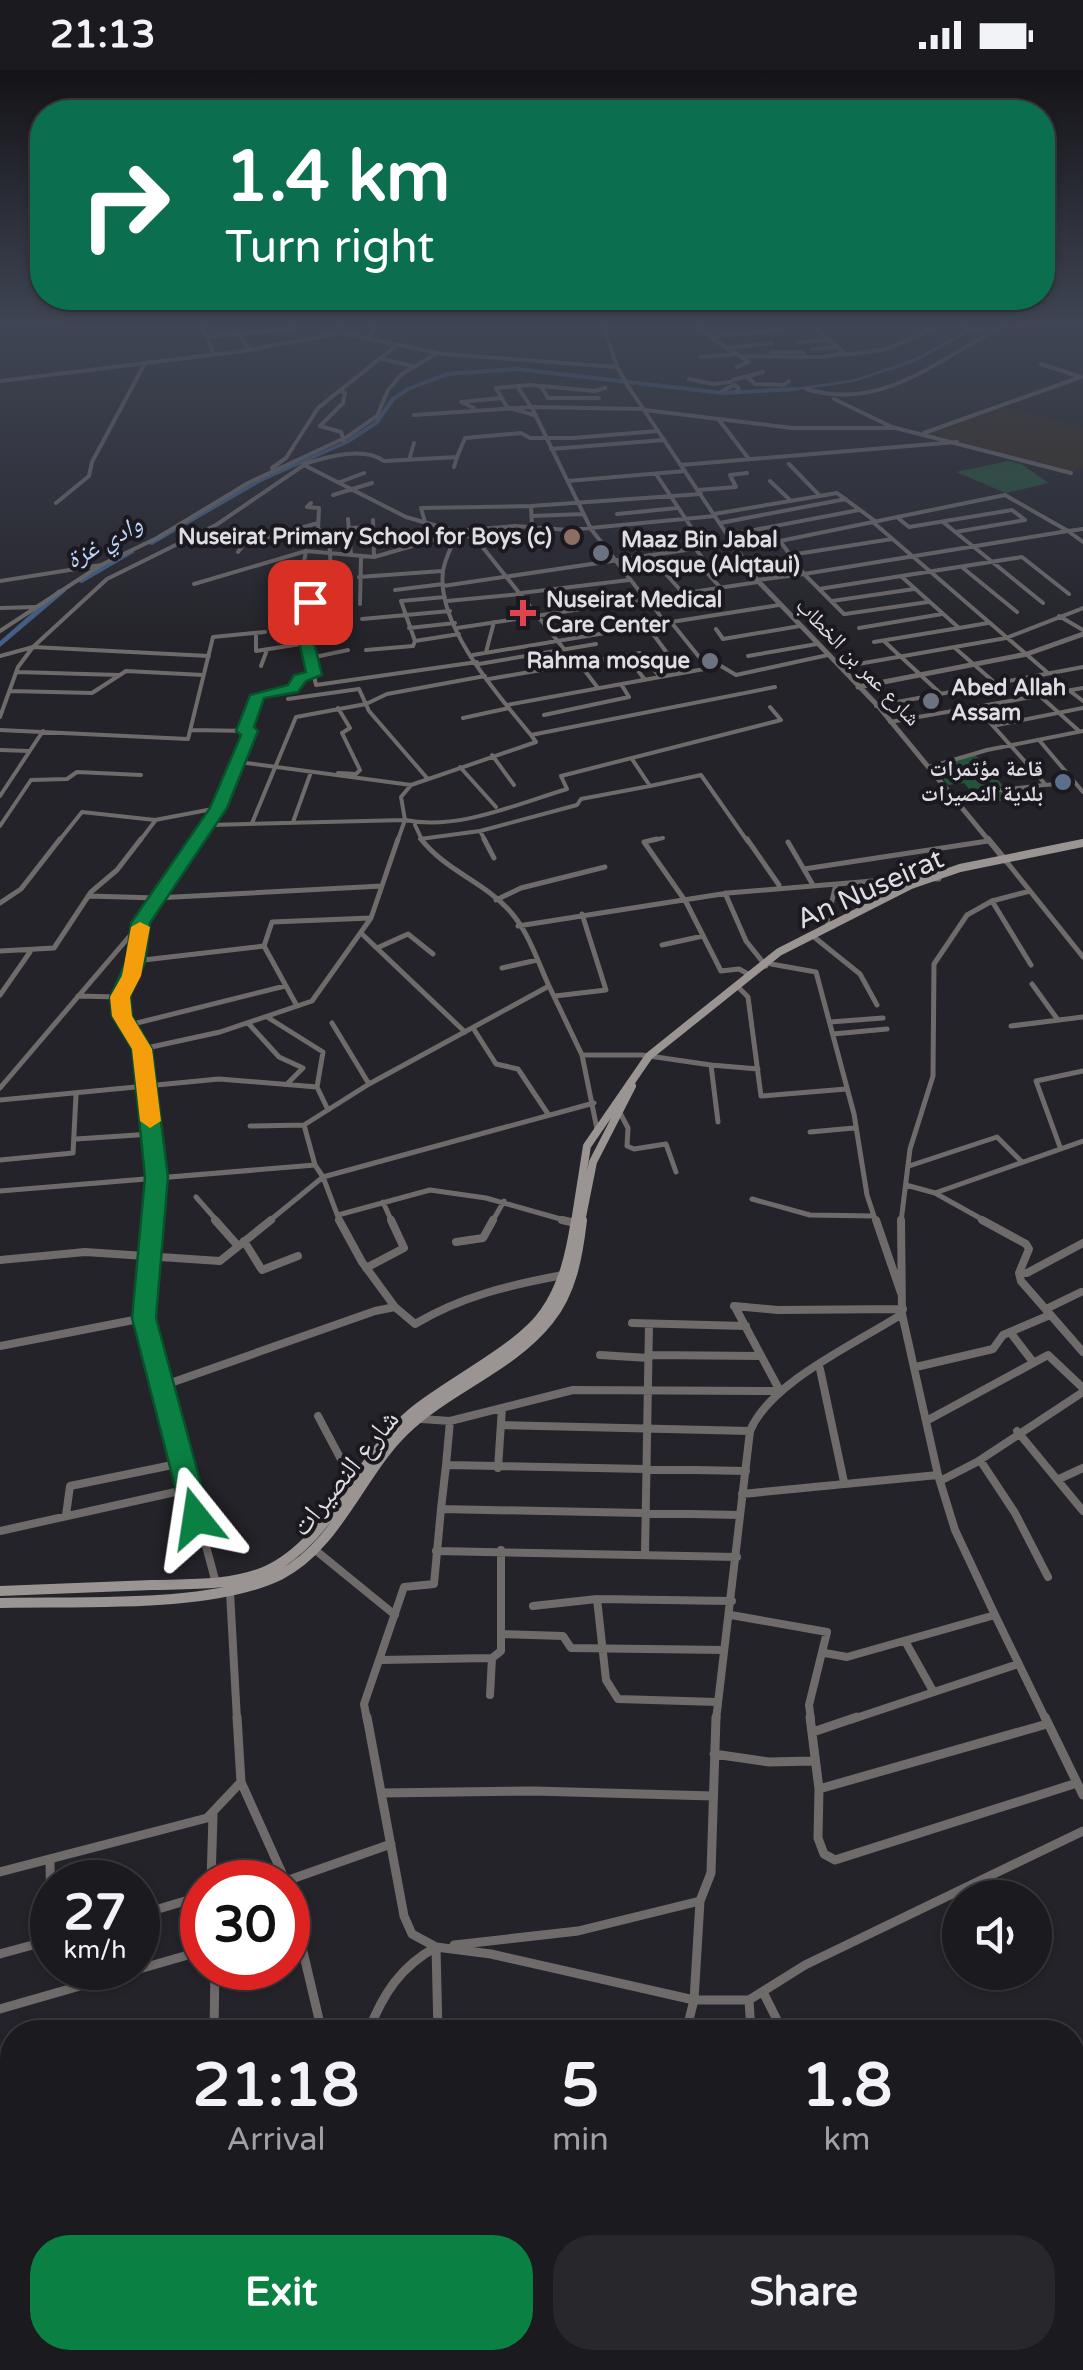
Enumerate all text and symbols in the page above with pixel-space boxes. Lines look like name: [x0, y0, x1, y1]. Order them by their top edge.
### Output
text: 21:13: [50, 12, 155, 58]
text: 1.4 km: [225, 136, 450, 220]
icon: right: [60, 140, 190, 270]
text: Turn right: [225, 221, 434, 275]
water label: وادي غزة: [60, 509, 150, 579]
place label: Nuseirat Primary School for Boys (c): [178, 524, 552, 550]
marker: Nuseirat Primary School for Boys (c): [561, 526, 583, 548]
place label: Maaz Bin Jabal Mosque (Alqtaui): [621, 527, 800, 578]
marker: Maaz Bin Jabal Mosque (Alqtaui): [590, 542, 612, 564]
pin: [268, 560, 353, 645]
icon: arrive: [283, 575, 338, 630]
place label: Nuseirat Medical Care Center: [546, 587, 722, 638]
street label: شارع عمر بن الخطاب: [790, 593, 926, 731]
marker: Nuseirat Medical Care Center: [510, 600, 536, 626]
place label: Rahma mosque: [526, 648, 690, 674]
marker: Rahma mosque: [699, 650, 721, 672]
place label: Abed Allah Assam: [951, 675, 1066, 726]
marker: Abed Allah Assam: [920, 690, 942, 712]
place label: قاعة مؤتمرات بلدية النصيرات: [921, 756, 1043, 807]
marker: قاعة مؤتمرات بلدية النصيرات: [1052, 771, 1074, 793]
street label: An Nuseirat: [791, 841, 949, 937]
street label: شارع النصيرات: [284, 1403, 406, 1543]
position arrow: [144, 1466, 248, 1570]
speed limit sign: 30: [180, 1860, 310, 1990]
map controls: [942, 1880, 1052, 1990]
button: sound: [942, 1880, 1052, 1990]
text: 27: [64, 1883, 126, 1943]
text: km/h: [64, 1935, 126, 1965]
text: 21:18: [193, 2050, 359, 2122]
text: 5: [561, 2050, 599, 2122]
text: 1.8: [802, 2050, 892, 2122]
text: Arrival: [227, 2121, 325, 2159]
text: min: [552, 2121, 609, 2159]
text: km: [823, 2121, 870, 2159]
button: Exit: [30, 2235, 533, 2350]
button: Share: [553, 2235, 1055, 2350]

